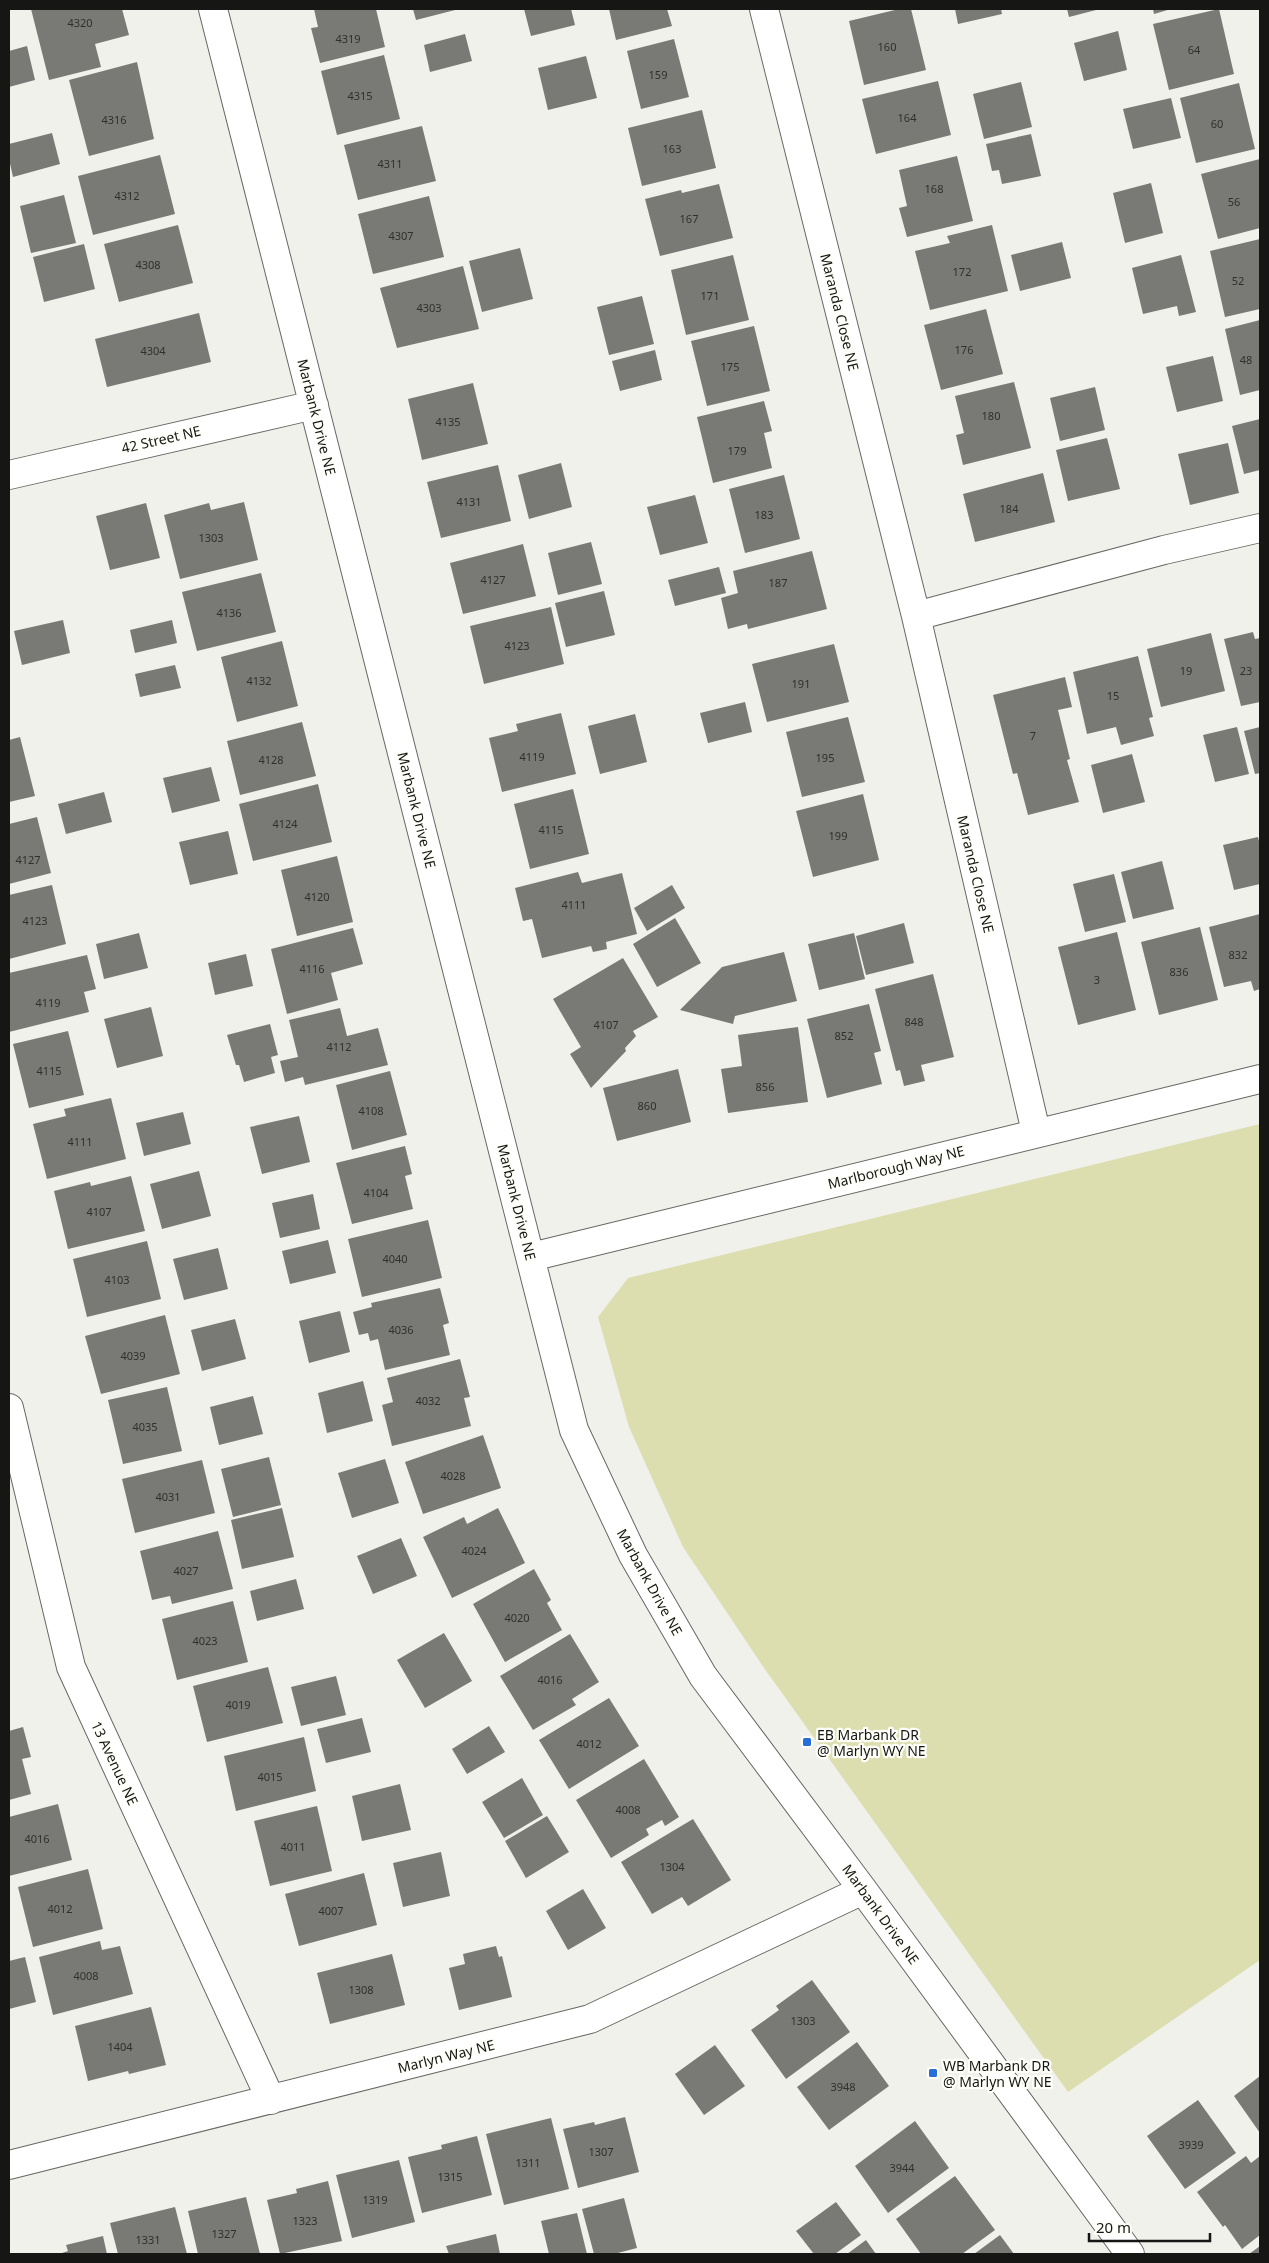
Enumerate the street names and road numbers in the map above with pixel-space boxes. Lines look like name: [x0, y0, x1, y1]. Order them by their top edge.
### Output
street label: Maranda Close NE: [816, 251, 864, 373]
street label: Marbank Drive NE: [293, 357, 341, 477]
street label: 42 Street NE: [119, 421, 203, 457]
street label: Marbank Drive NE: [393, 750, 441, 870]
street label: Maranda Close NE: [953, 813, 999, 935]
street label: Marlborough Way NE: [826, 1141, 966, 1193]
street label: Marbank Drive NE: [493, 1142, 541, 1262]
street label: Marbank Drive NE: [613, 1525, 687, 1639]
street label: 13 Avenue NE: [87, 1718, 143, 1808]
street label: Marbank Drive NE: [838, 1860, 924, 1968]
street label: Marlyn Way NE: [396, 2035, 496, 2077]

